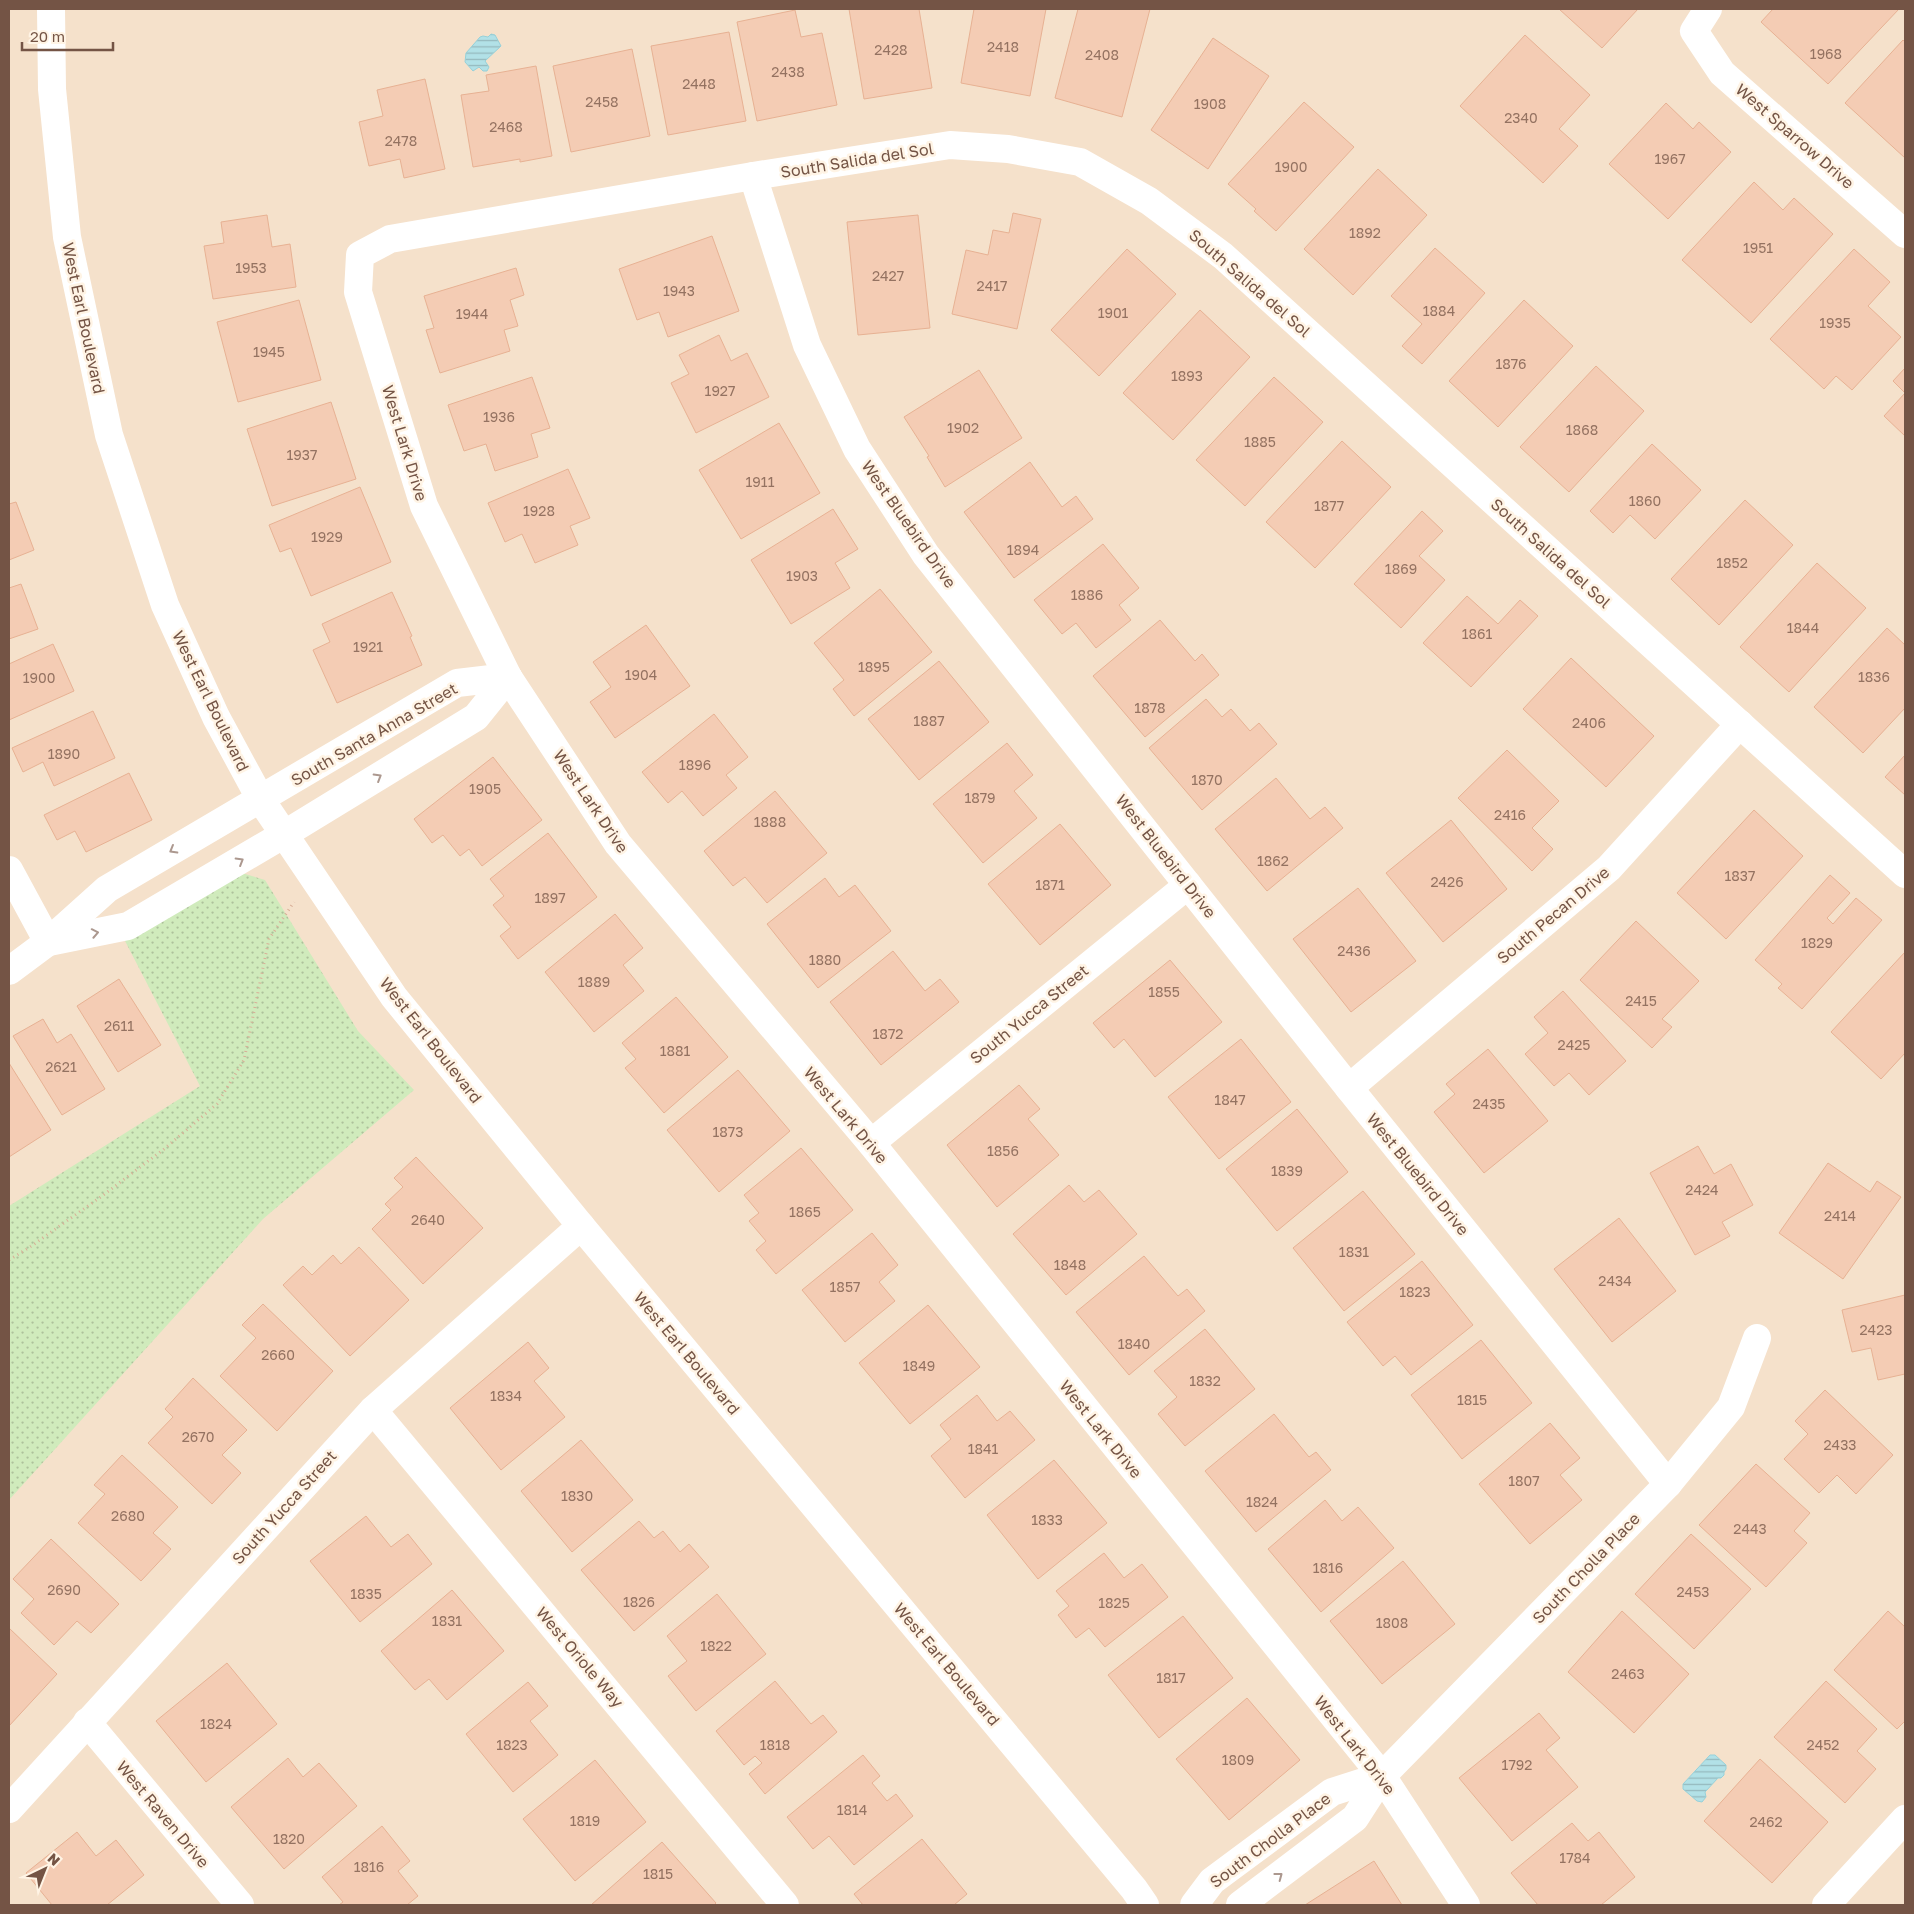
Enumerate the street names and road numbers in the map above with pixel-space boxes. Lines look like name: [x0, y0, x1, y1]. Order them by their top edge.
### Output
street label: West Sparrow Drive: [1732, 79, 1858, 193]
street label: South Salida del Sol: [779, 138, 935, 182]
street label: South Salida del Sol: [1185, 225, 1315, 341]
street label: West Earl Boulevard: [58, 240, 110, 396]
street label: West Lark Drive: [378, 383, 432, 503]
street label: West Bluebird Drive: [857, 456, 961, 592]
street label: South Salida del Sol: [1487, 494, 1615, 612]
street label: West Earl Boulevard: [168, 627, 254, 775]
street label: South Santa Anna Street: [287, 678, 461, 790]
street label: West Lark Drive: [549, 746, 633, 856]
street label: West Bluebird Drive: [1112, 790, 1220, 922]
street label: South Pecan Drive: [1493, 862, 1613, 968]
street label: South Yucca Street: [966, 960, 1092, 1068]
street label: West Earl Boulevard: [376, 973, 486, 1107]
street label: West Lark Drive: [800, 1063, 892, 1167]
street label: West Bluebird Drive: [1363, 1109, 1473, 1239]
street label: West Earl Boulevard: [630, 1287, 744, 1419]
street label: West Lark Drive: [1055, 1376, 1147, 1482]
street label: South Yucca Street: [228, 1446, 340, 1568]
street label: South Cholla Place: [1528, 1509, 1644, 1627]
street label: West Earl Boulevard: [890, 1598, 1004, 1730]
street label: West Oriole Way: [532, 1603, 628, 1712]
street label: West Lark Drive: [1310, 1692, 1400, 1798]
street label: West Raven Drive: [112, 1756, 214, 1872]
street label: South Cholla Place: [1206, 1788, 1334, 1892]

